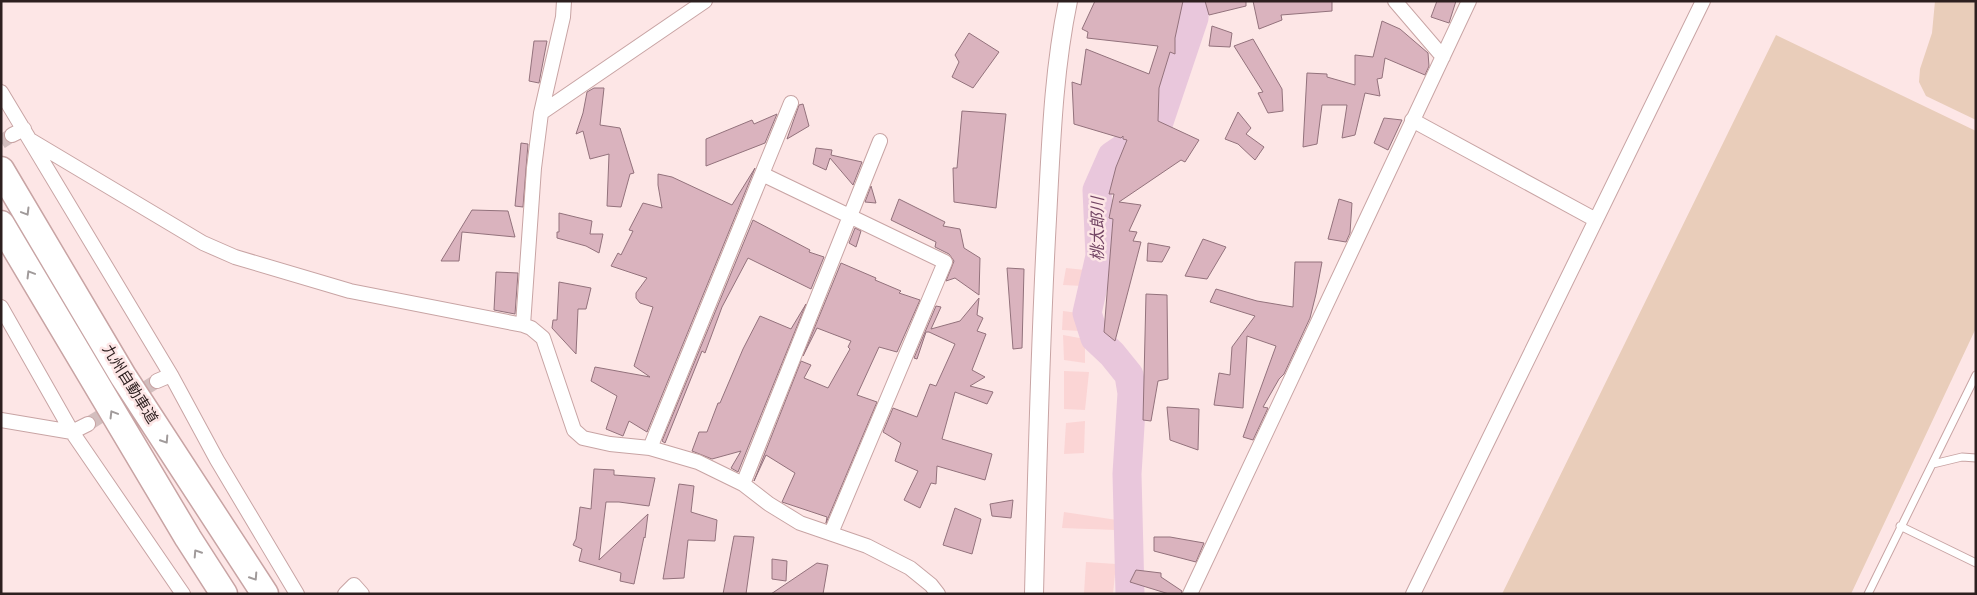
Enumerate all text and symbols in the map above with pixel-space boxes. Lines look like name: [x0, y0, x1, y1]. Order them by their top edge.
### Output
water label: 桃太郎川: [1088, 195, 1107, 261]
one-way arrow: [20, 206, 30, 215]
one-way arrow: [27, 270, 37, 279]
street label: 九州自動車道: [99, 341, 161, 426]
one-way arrow: [109, 410, 119, 419]
one-way arrow: [159, 435, 168, 444]
one-way arrow: [194, 549, 203, 559]
one-way arrow: [247, 571, 257, 580]

